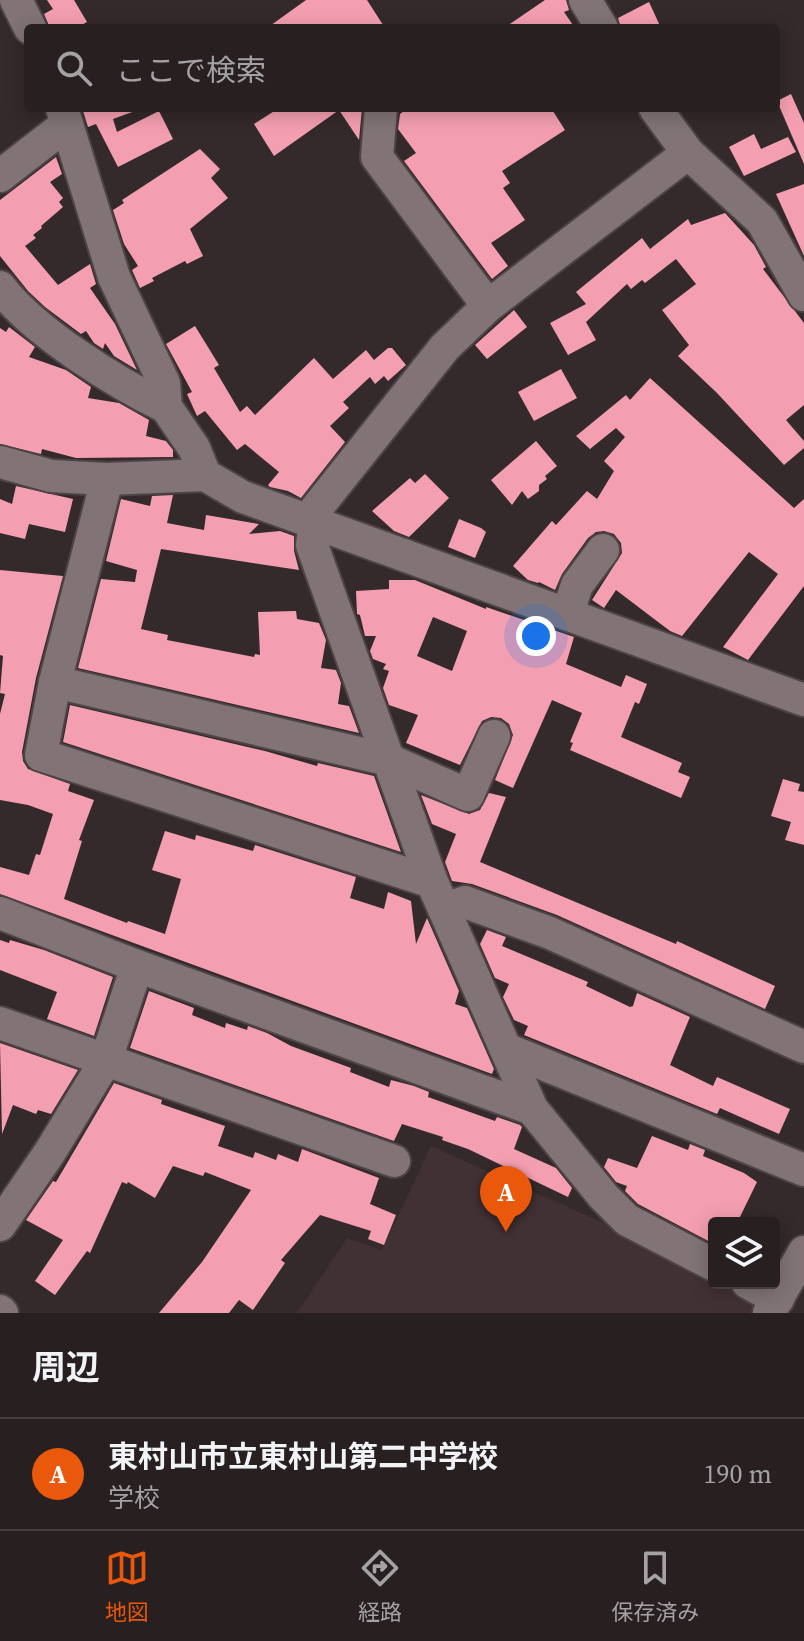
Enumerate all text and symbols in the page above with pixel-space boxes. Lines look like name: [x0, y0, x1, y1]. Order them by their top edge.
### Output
search box: [24, 24, 780, 112]
icon: search: [52, 46, 96, 90]
text: ここで検索: [116, 50, 266, 91]
your location: [516, 616, 556, 656]
pin: A: [480, 1166, 532, 1232]
map controls: [708, 1217, 780, 1289]
button: layers: [708, 1217, 780, 1289]
text: 周辺: [32, 1344, 100, 1390]
text: 東村山市立東村山第二中学校: [108, 1436, 498, 1477]
text: A: [49, 1456, 67, 1492]
text: 190 m: [704, 1456, 772, 1492]
text: 学校: [108, 1480, 160, 1516]
tab: 地図: [105, 1546, 149, 1627]
tab: 経路: [358, 1546, 402, 1627]
tab: 保存済み: [611, 1546, 699, 1627]

